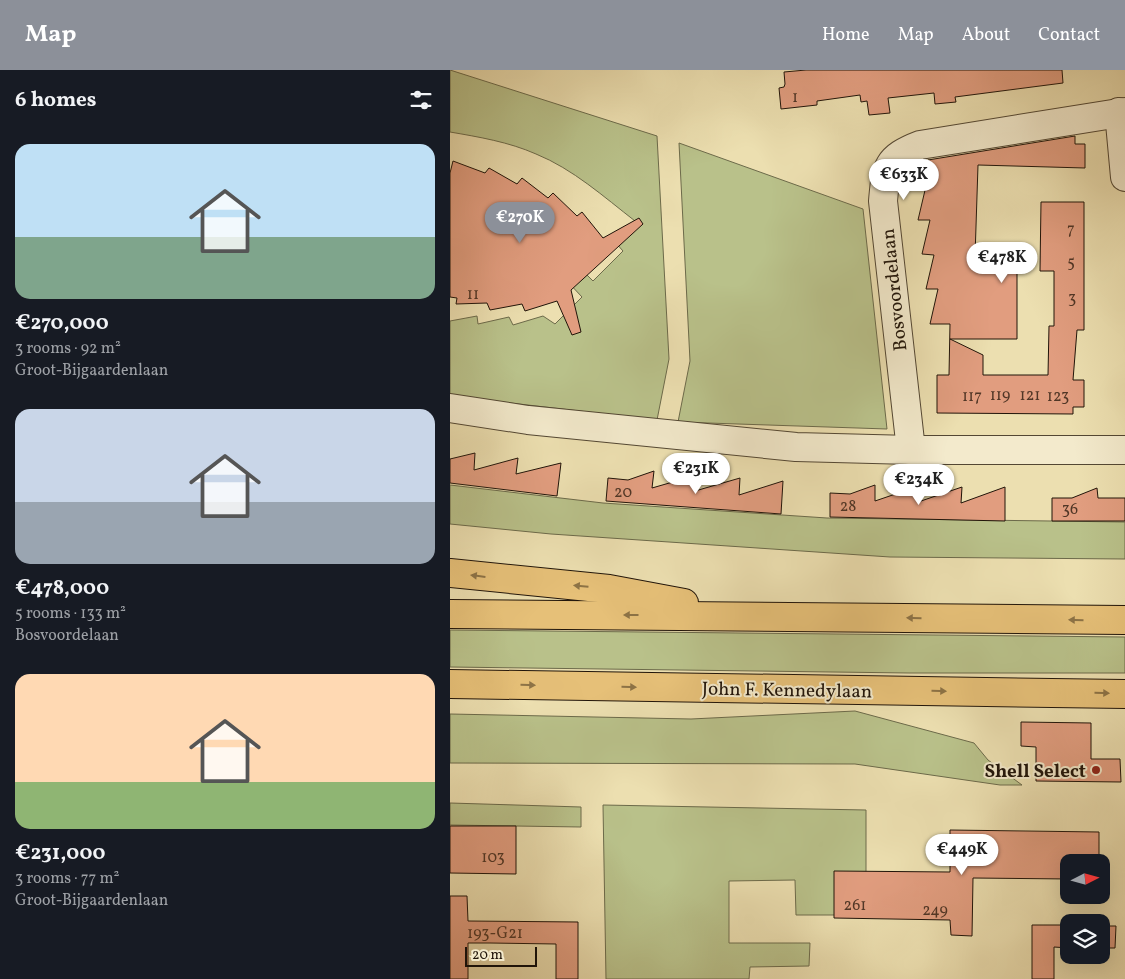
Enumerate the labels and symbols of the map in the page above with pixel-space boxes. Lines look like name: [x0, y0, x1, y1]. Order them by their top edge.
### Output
house number: 1: [792, 87, 798, 109]
pin: €633K: [869, 158, 939, 201]
pin: €270K: [485, 202, 555, 244]
house number: 7: [1067, 219, 1075, 241]
street label: Bosvoordelaan: [876, 227, 914, 353]
pin: €478K: [967, 242, 1037, 284]
house number: 5: [1067, 252, 1075, 274]
house number: 11: [467, 284, 479, 306]
house number: 3: [1068, 288, 1076, 310]
house number: 119: [990, 385, 1010, 407]
house number: 121: [1019, 385, 1041, 407]
house number: 117: [962, 386, 982, 408]
house number: 123: [1047, 386, 1069, 408]
pin: €231K: [661, 452, 731, 495]
pin: €234K: [884, 464, 954, 506]
house number: 20: [614, 482, 632, 504]
house number: 28: [840, 496, 856, 518]
house number: 36: [1062, 499, 1078, 521]
one-way arrow: [470, 572, 486, 580]
one-way arrow: [573, 582, 589, 590]
one-way arrow: [623, 611, 639, 619]
one-way arrow: [906, 614, 922, 622]
one-way arrow: [1068, 615, 1084, 623]
street label: John F. Kennedylaan: [702, 677, 872, 705]
one-way arrow: [520, 681, 536, 689]
one-way arrow: [622, 683, 638, 691]
one-way arrow: [932, 687, 948, 695]
one-way arrow: [1094, 690, 1110, 698]
place label: Shell Select: [984, 759, 1086, 785]
marker: Shell Select: [1090, 764, 1102, 776]
pin: €449K: [927, 834, 997, 876]
house number: 103: [481, 847, 505, 869]
north arrow: [1060, 854, 1110, 904]
house number: 261: [844, 895, 866, 917]
house number: 249: [922, 900, 948, 922]
house number: 193-G21: [467, 923, 523, 945]
scale bar: [465, 944, 538, 967]

